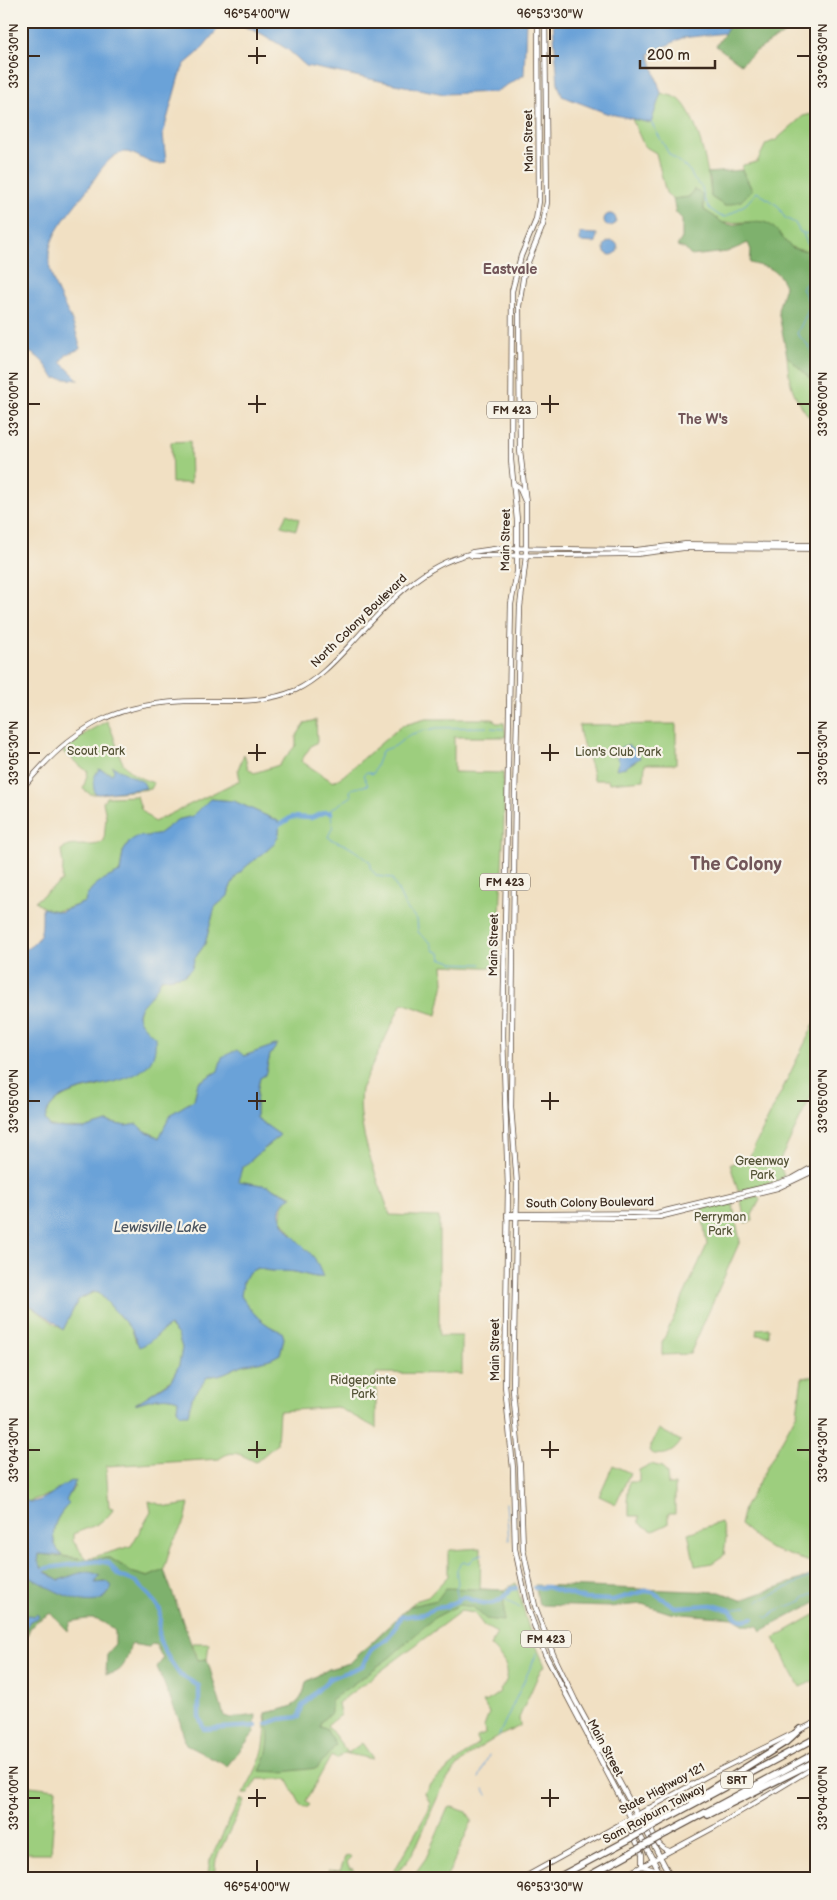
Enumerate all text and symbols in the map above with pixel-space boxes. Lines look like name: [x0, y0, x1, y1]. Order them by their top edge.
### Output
text: 96°54'00"W: [224, 7, 290, 22]
text: 96°53'30"W: [517, 7, 583, 22]
text: 33°06'30"N: [7, 23, 22, 89]
text: 33°06'30"N: [816, 23, 831, 89]
scale bar: [640, 38, 714, 70]
text: 200 m: [647, 46, 690, 65]
street label: Main Street: [521, 109, 537, 172]
district label: Eastvale: [483, 261, 537, 278]
text: 33°06'00"N: [7, 372, 22, 436]
text: 33°06'00"N: [816, 372, 831, 436]
road number: FM 423: [487, 402, 537, 418]
district label: The W's: [678, 411, 728, 428]
street label: Main Street: [498, 508, 514, 571]
street label: North Colony Boulevard: [308, 571, 410, 671]
text: 33°05'30"N: [7, 721, 22, 785]
text: 33°05'30"N: [816, 721, 831, 785]
park label: Scout Park: [67, 744, 125, 759]
park label: Lion's Club Park: [575, 745, 661, 760]
district label: The Colony: [690, 854, 782, 875]
road number: FM 423: [480, 874, 530, 890]
street label: Main Street: [486, 913, 502, 976]
text: 33°05'00"N: [7, 1069, 22, 1133]
text: 33°05'00"N: [816, 1069, 831, 1133]
park label: Greenway Park: [735, 1154, 790, 1183]
street label: South Colony Boulevard: [526, 1194, 654, 1212]
park label: Perryman Park: [694, 1210, 746, 1239]
water label: Lewisville Lake: [113, 1219, 207, 1236]
street label: Main Street: [488, 1318, 503, 1381]
park label: Ridgepointe Park: [330, 1373, 396, 1402]
text: 33°04'30"N: [7, 1417, 22, 1483]
text: 33°04'30"N: [816, 1417, 831, 1483]
road number: FM 423: [521, 1630, 571, 1648]
street label: Main Street: [584, 1717, 626, 1779]
street label: State Highway 121: [617, 1760, 707, 1818]
text: 33°04'00"N: [7, 1766, 22, 1830]
text: 33°04'00"N: [816, 1766, 831, 1830]
road number: SRT: [721, 1772, 753, 1788]
street label: Sam Rayburn Tollway: [600, 1780, 708, 1847]
text: 96°54'00"W: [224, 1880, 290, 1895]
text: 96°53'30"W: [517, 1880, 583, 1895]

